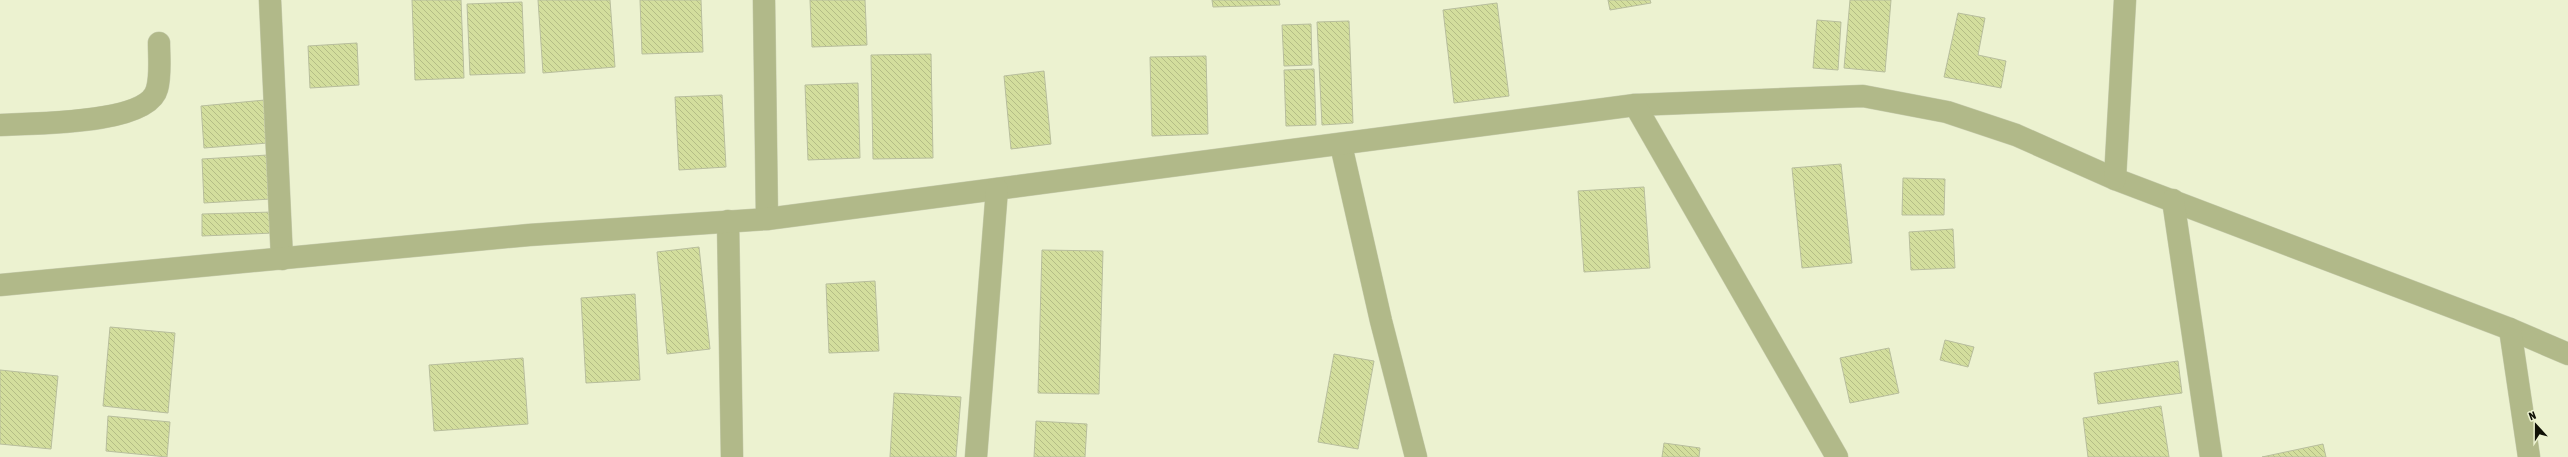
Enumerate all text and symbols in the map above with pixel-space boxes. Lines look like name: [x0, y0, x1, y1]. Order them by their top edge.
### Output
north arrow: [2516, 405, 2556, 445]
text: N: [2527, 409, 2538, 422]

